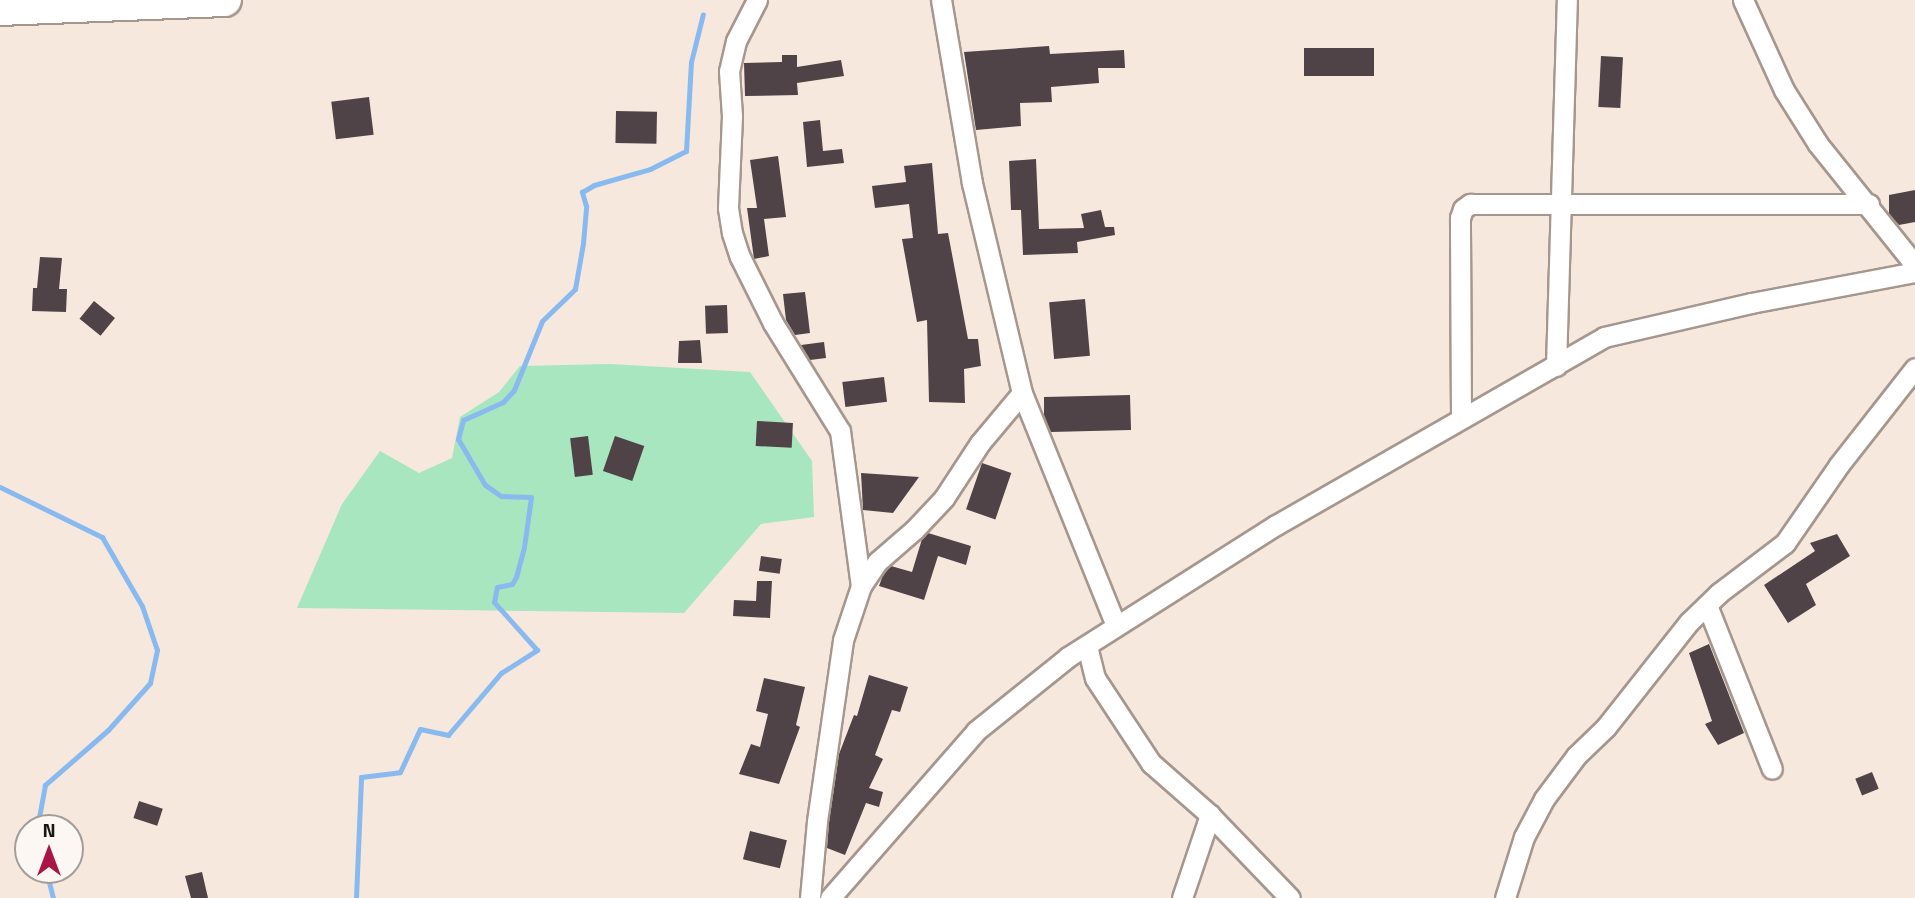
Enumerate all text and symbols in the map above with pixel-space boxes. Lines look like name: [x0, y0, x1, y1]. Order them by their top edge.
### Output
north arrow: [14, 814, 84, 884]
text: N: [42, 815, 56, 844]

